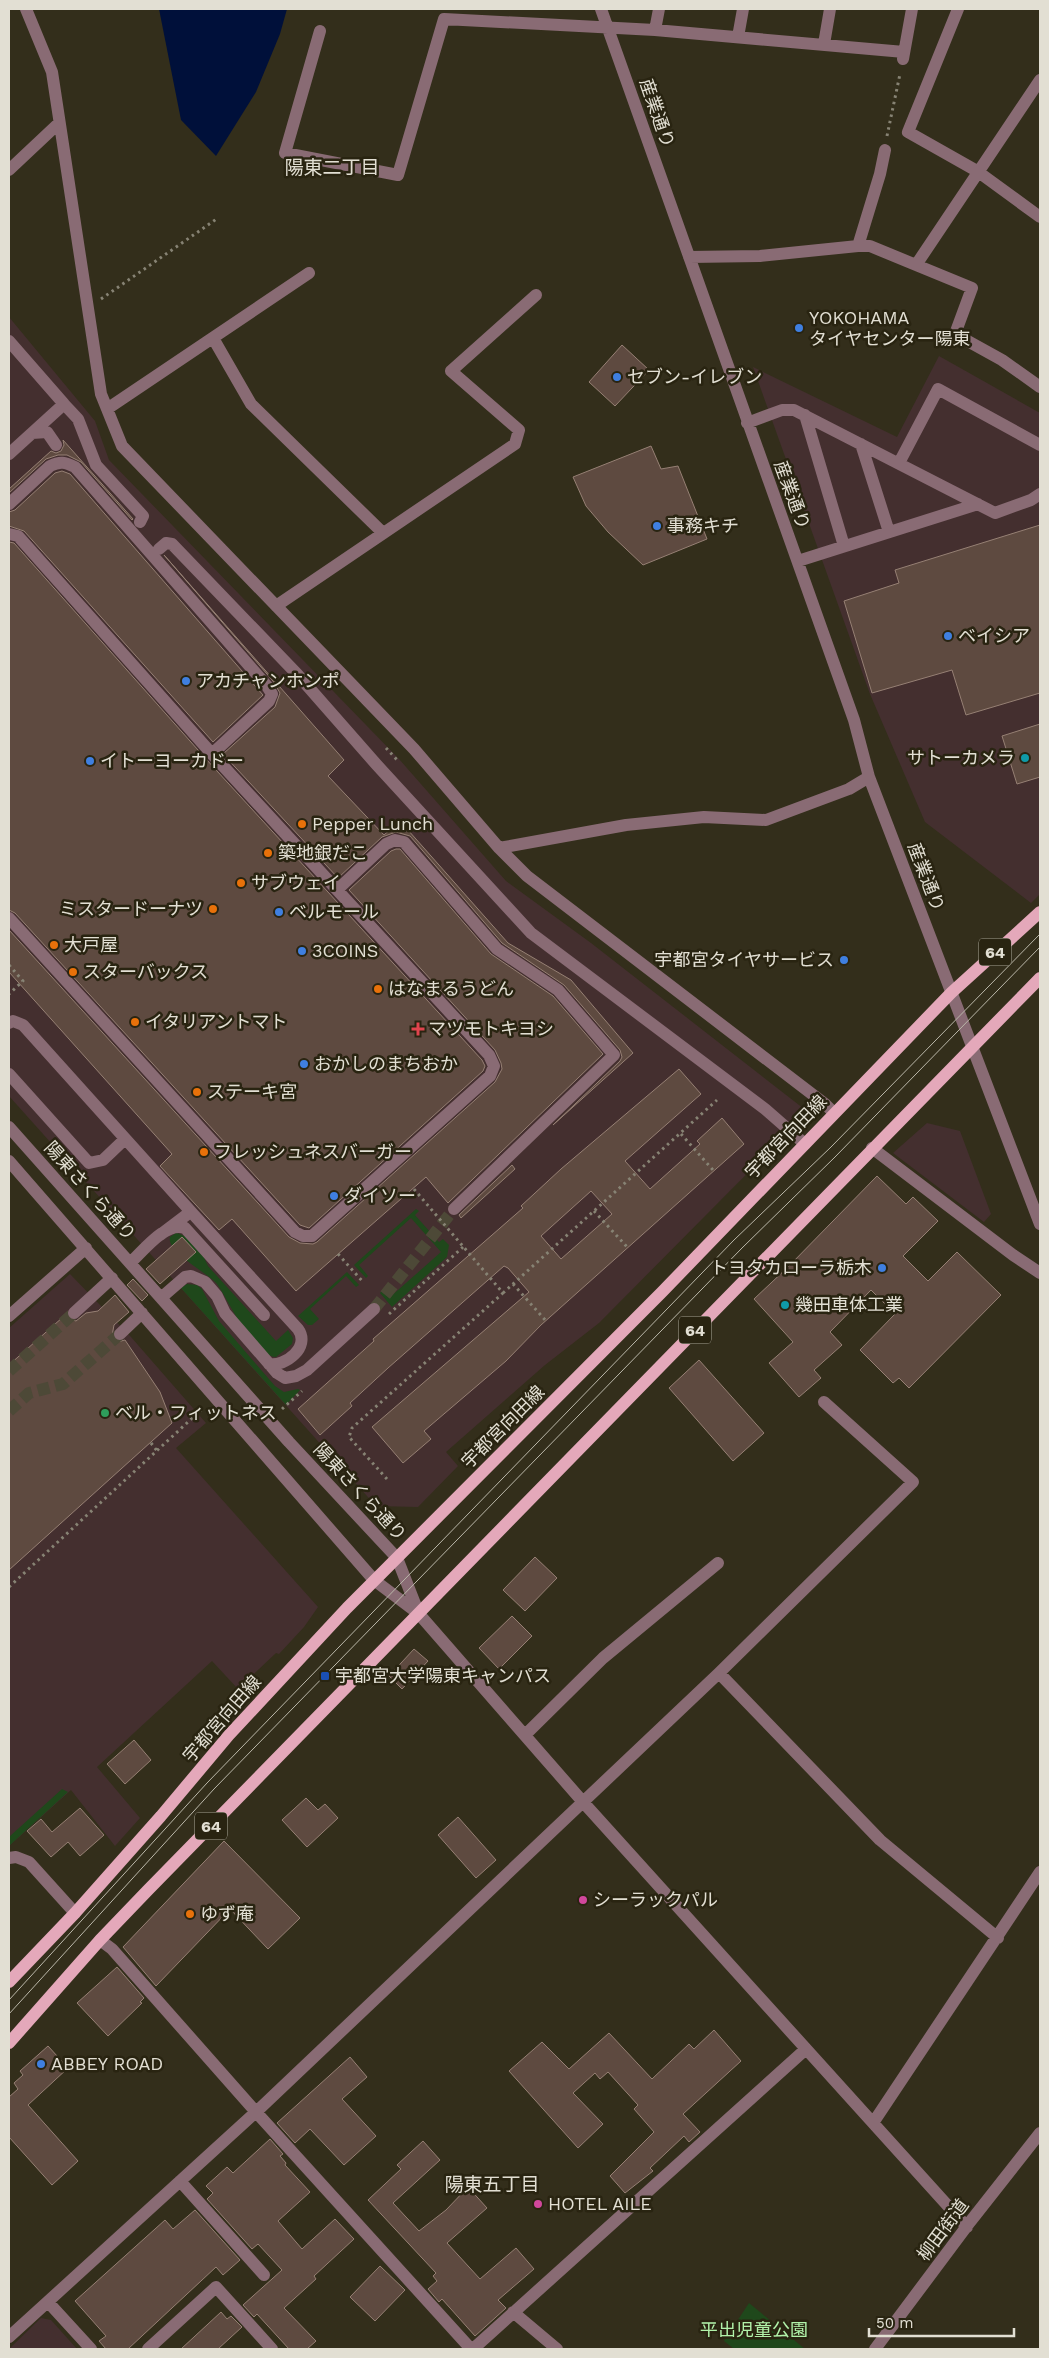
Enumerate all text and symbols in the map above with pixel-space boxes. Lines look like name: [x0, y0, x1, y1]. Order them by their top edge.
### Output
street label: 産業通り: [636, 75, 679, 150]
district label: 陽東二丁目: [284, 156, 380, 179]
place label: YOKOHAMA タイヤセンター陽東: [809, 307, 970, 349]
marker: YOKOHAMA タイヤセンター陽東: [793, 322, 805, 334]
place label: セブン-イレブン: [627, 366, 762, 387]
marker: セブン-イレブン: [611, 371, 623, 383]
street label: 産業通り: [770, 457, 815, 532]
place label: 事務キチ: [667, 515, 739, 536]
marker: 事務キチ: [651, 520, 663, 532]
place label: ベイシア: [958, 625, 1030, 646]
marker: ベイシア: [942, 630, 954, 642]
place label: アカチャンホンポ: [196, 670, 340, 691]
marker: アカチャンホンポ: [180, 675, 192, 687]
place label: サトーカメラ: [907, 747, 1015, 768]
place label: イトーヨーカドー: [100, 750, 244, 771]
marker: サトーカメラ: [1019, 752, 1031, 764]
marker: イトーヨーカドー: [84, 755, 96, 767]
place label: Pepper Lunch: [312, 813, 433, 834]
marker: Pepper Lunch: [296, 818, 308, 830]
street label: 産業通り: [904, 839, 949, 914]
place label: 築地銀だこ: [278, 842, 368, 863]
marker: 築地銀だこ: [262, 847, 274, 859]
place label: サブウェイ: [251, 872, 341, 893]
marker: サブウェイ: [235, 877, 247, 889]
place label: ミスタードーナツ: [59, 898, 203, 919]
place label: ベルモール: [289, 901, 379, 922]
marker: ミスタードーナツ: [207, 903, 219, 915]
marker: ベルモール: [273, 906, 285, 918]
place label: 大戸屋: [64, 934, 118, 955]
marker: 大戸屋: [48, 939, 60, 951]
road number: 64: [979, 939, 1011, 966]
place label: 3COINS: [312, 940, 378, 961]
marker: 3COINS: [296, 945, 308, 957]
place label: 宇都宮タイヤサービス: [655, 949, 834, 970]
marker: 宇都宮タイヤサービス: [838, 954, 850, 966]
place label: スターバックス: [83, 961, 208, 982]
marker: スターバックス: [67, 966, 79, 978]
place label: はなまるうどん: [388, 978, 514, 999]
marker: はなまるうどん: [372, 983, 384, 995]
place label: イタリアントマト: [145, 1011, 288, 1032]
marker: イタリアントマト: [129, 1016, 141, 1028]
place label: マツモトキヨシ: [428, 1018, 554, 1039]
marker: マツモトキヨシ: [412, 1023, 424, 1035]
place label: おかしのまちおか: [314, 1053, 458, 1074]
marker: おかしのまちおか: [298, 1058, 310, 1070]
place label: ステーキ宮: [207, 1081, 297, 1102]
marker: ステーキ宮: [191, 1086, 203, 1098]
street label: 宇都宮向田線: [741, 1091, 831, 1183]
street label: 陽東さくら通り: [40, 1137, 140, 1245]
place label: フレッシュネスバーガー: [214, 1141, 412, 1162]
marker: フレッシュネスバーガー: [198, 1146, 210, 1158]
place label: ダイソー: [344, 1185, 416, 1206]
marker: ダイソー: [328, 1190, 340, 1202]
place label: トヨタカローラ栃木: [710, 1257, 872, 1278]
marker: トヨタカローラ栃木: [876, 1262, 888, 1274]
place label: 幾田車体工業: [795, 1294, 903, 1315]
marker: 幾田車体工業: [779, 1299, 791, 1311]
road number: 64: [679, 1316, 711, 1344]
street label: 宇都宮向田線: [457, 1381, 548, 1472]
place label: ベル・フィットネス: [115, 1402, 277, 1423]
marker: ベル・フィットネス: [99, 1407, 111, 1419]
street label: 陽東さくら通り: [310, 1438, 411, 1545]
place label: 宇都宮大学陽東キャンパス: [335, 1665, 551, 1686]
marker: 宇都宮大学陽東キャンパス: [319, 1670, 331, 1682]
street label: 宇都宮向田線: [178, 1671, 265, 1766]
road number: 64: [195, 1812, 227, 1840]
place label: シーラックパル: [593, 1889, 718, 1910]
marker: シーラックパル: [577, 1894, 589, 1906]
place label: ゆず庵: [200, 1903, 254, 1924]
marker: ゆず庵: [184, 1908, 196, 1920]
place label: ABBEY ROAD: [51, 2053, 163, 2074]
marker: ABBEY ROAD: [35, 2058, 47, 2070]
district label: 陽東五丁目: [444, 2173, 540, 2196]
place label: HOTEL AILE: [548, 2193, 652, 2214]
street label: 柳田街道: [913, 2195, 973, 2265]
marker: HOTEL AILE: [532, 2198, 544, 2210]
scale bar: [869, 2306, 1014, 2338]
text: 50 m: [876, 2314, 913, 2332]
park label: 平出児童公園: [700, 2319, 808, 2340]

